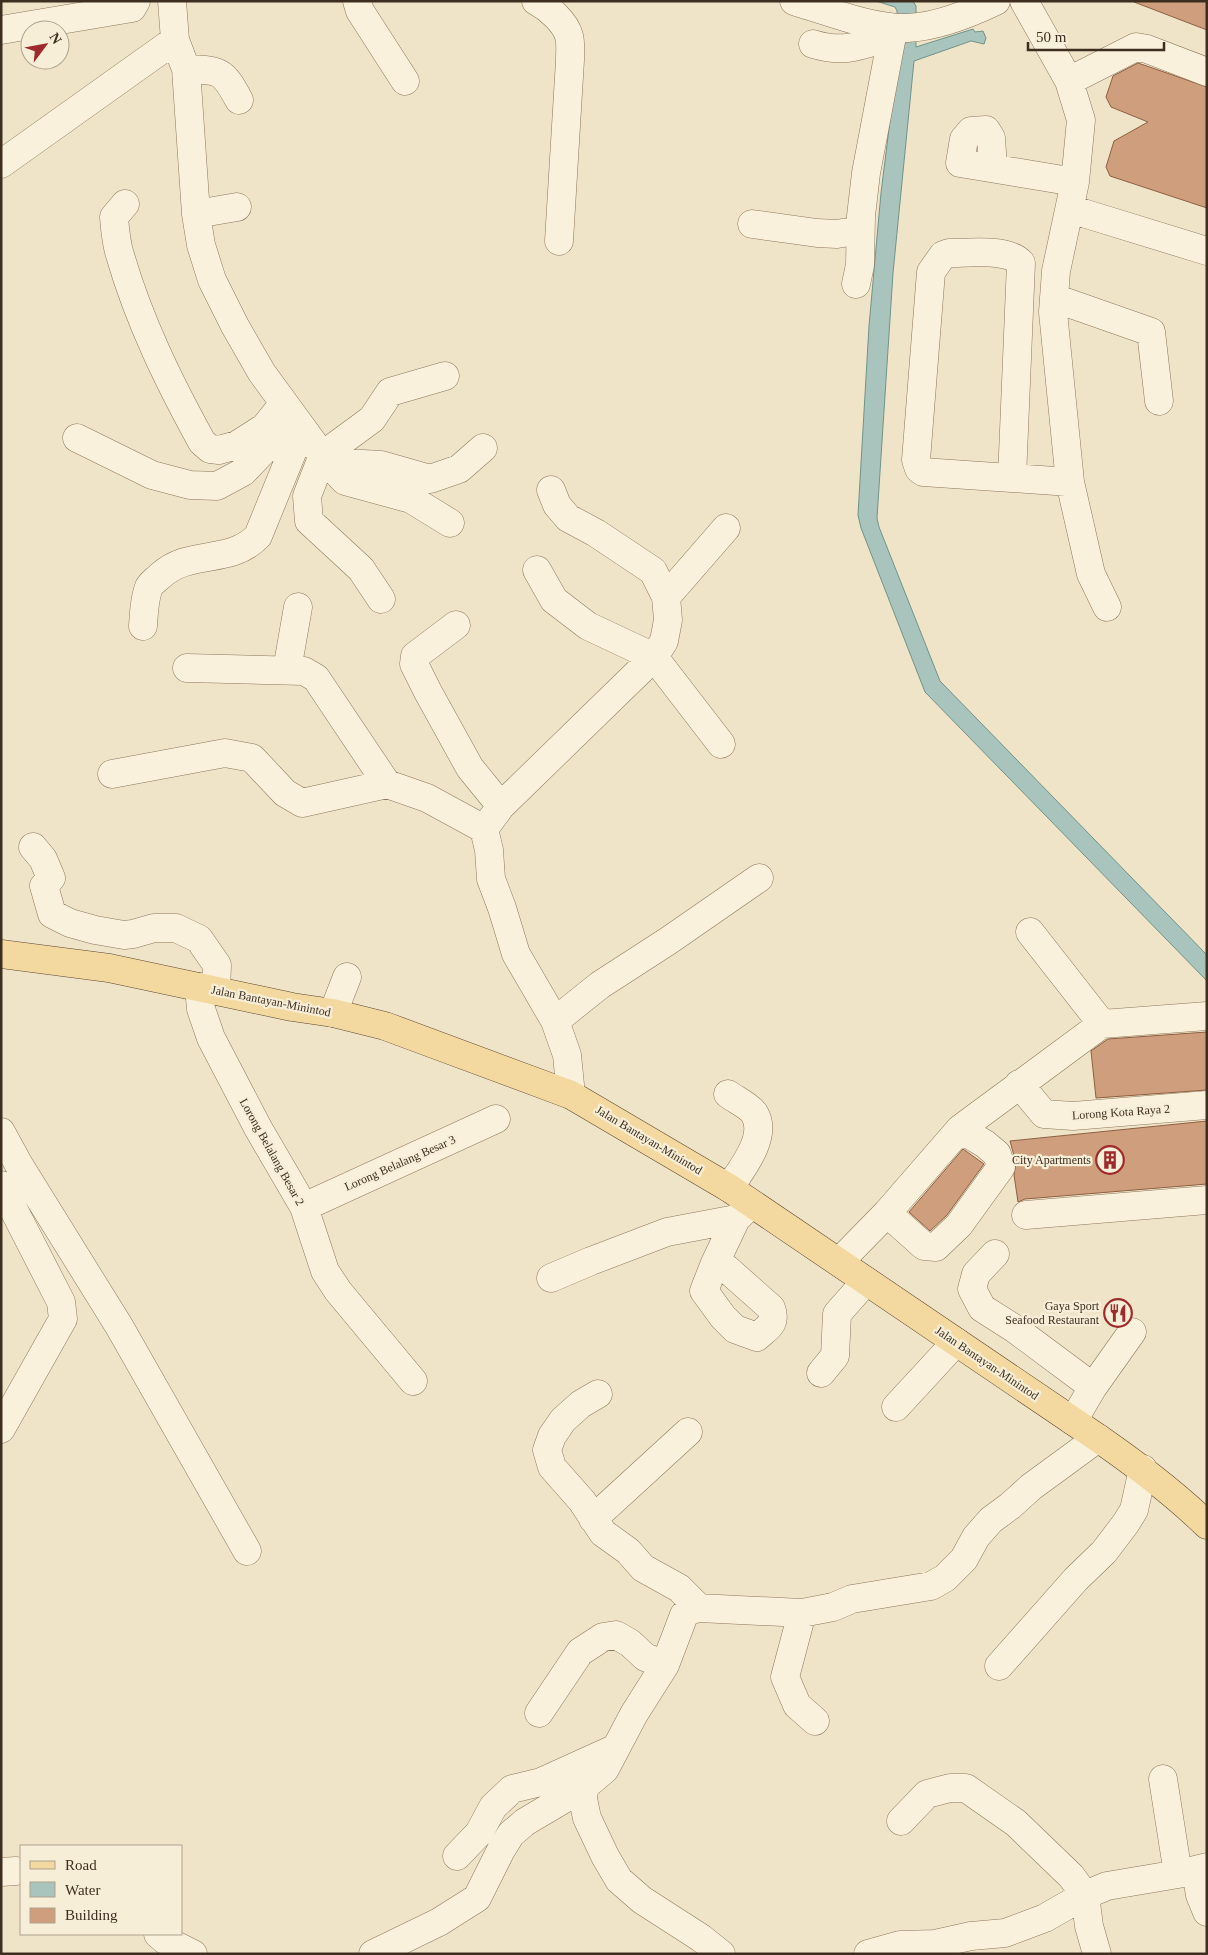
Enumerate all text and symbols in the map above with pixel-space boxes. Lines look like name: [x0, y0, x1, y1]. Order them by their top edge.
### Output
north arrow: [20, 20, 70, 70]
scale bar: [1028, 20, 1164, 52]
text: 50 m: [1036, 29, 1067, 45]
text: N: [47, 30, 65, 47]
street label: Jalan Bantayan-Minintod: [210, 983, 332, 1019]
street label: Lorong Belalang Besar 2: [237, 1096, 307, 1208]
street label: Lorong Kota Raya 2: [1071, 1102, 1171, 1122]
street label: Jalan Bantayan-Minintod: [593, 1103, 705, 1177]
street label: Lorong Belalang Besar 3: [342, 1132, 458, 1194]
building icon: City Apartments: [1095, 1145, 1125, 1175]
place label: City Apartments: [1012, 1153, 1091, 1167]
restaurant icon: Gaya Sport Seafood Restaurant: [1103, 1298, 1133, 1328]
place label: Gaya Sport Seafood Restaurant: [1005, 1299, 1100, 1327]
street label: Jalan Bantayan-Minintod: [933, 1323, 1041, 1403]
legend: [20, 1845, 182, 1935]
text: Road: [65, 1857, 97, 1873]
text: Water: [65, 1882, 100, 1898]
text: Building: [65, 1907, 118, 1923]

